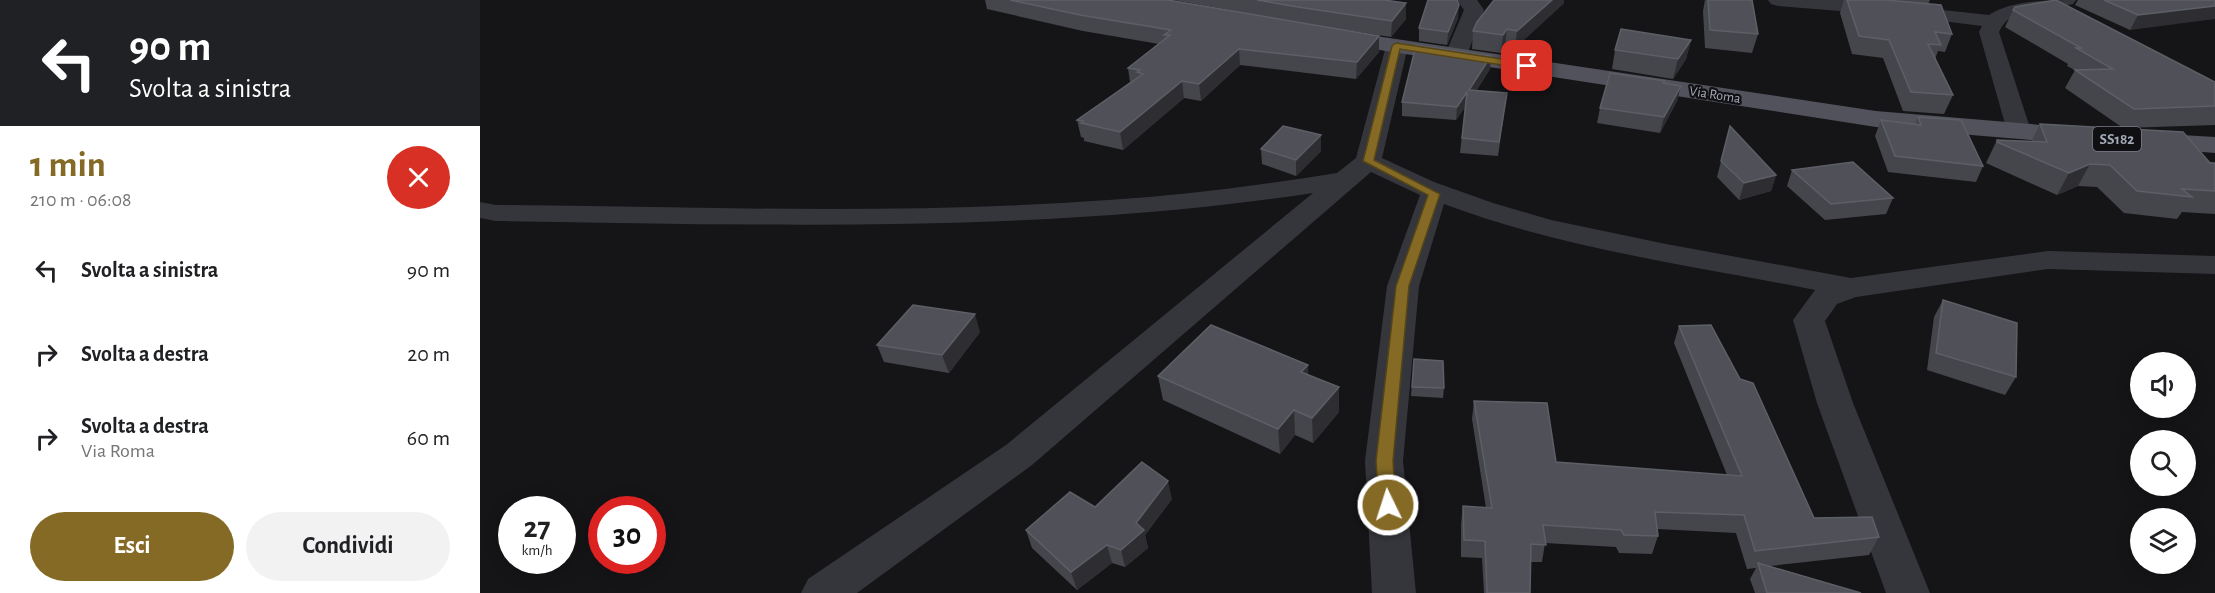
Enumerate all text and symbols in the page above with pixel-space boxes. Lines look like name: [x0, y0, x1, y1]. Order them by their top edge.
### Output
icon: left: [30, 24, 108, 102]
text: 90 m: [129, 26, 211, 68]
pin: [1501, 40, 1552, 91]
icon: arrive: [1510, 49, 1543, 82]
text: Svolta a sinistra: [129, 75, 291, 102]
street label: Via Roma: [1688, 84, 1742, 106]
road number: SS182: [2093, 127, 2141, 151]
button: close: [387, 146, 450, 209]
text: 1 min: [30, 147, 106, 183]
text: 210 m · 06:08: [30, 190, 132, 210]
icon: left: [30, 254, 63, 287]
text: Svolta a sinistra: [81, 259, 218, 281]
text: 90 m: [407, 259, 450, 281]
icon: right: [30, 338, 63, 371]
text: Svolta a destra: [81, 343, 209, 365]
text: 20 m: [407, 343, 450, 365]
map controls: [2130, 352, 2196, 574]
button: sound: [2130, 352, 2196, 418]
text: Svolta a destra: [81, 415, 209, 437]
icon: right: [30, 422, 63, 455]
text: 60 m: [407, 427, 450, 449]
button: search: [2130, 430, 2196, 496]
text: Via Roma: [81, 441, 155, 461]
position arrow: [1356, 473, 1420, 537]
speed limit sign: 30: [588, 496, 666, 574]
button: layers: [2130, 508, 2196, 574]
button: Esci: [30, 512, 234, 581]
button: Condividi: [246, 512, 450, 581]
text: 27: [523, 513, 551, 543]
text: km/h: [522, 543, 552, 558]

